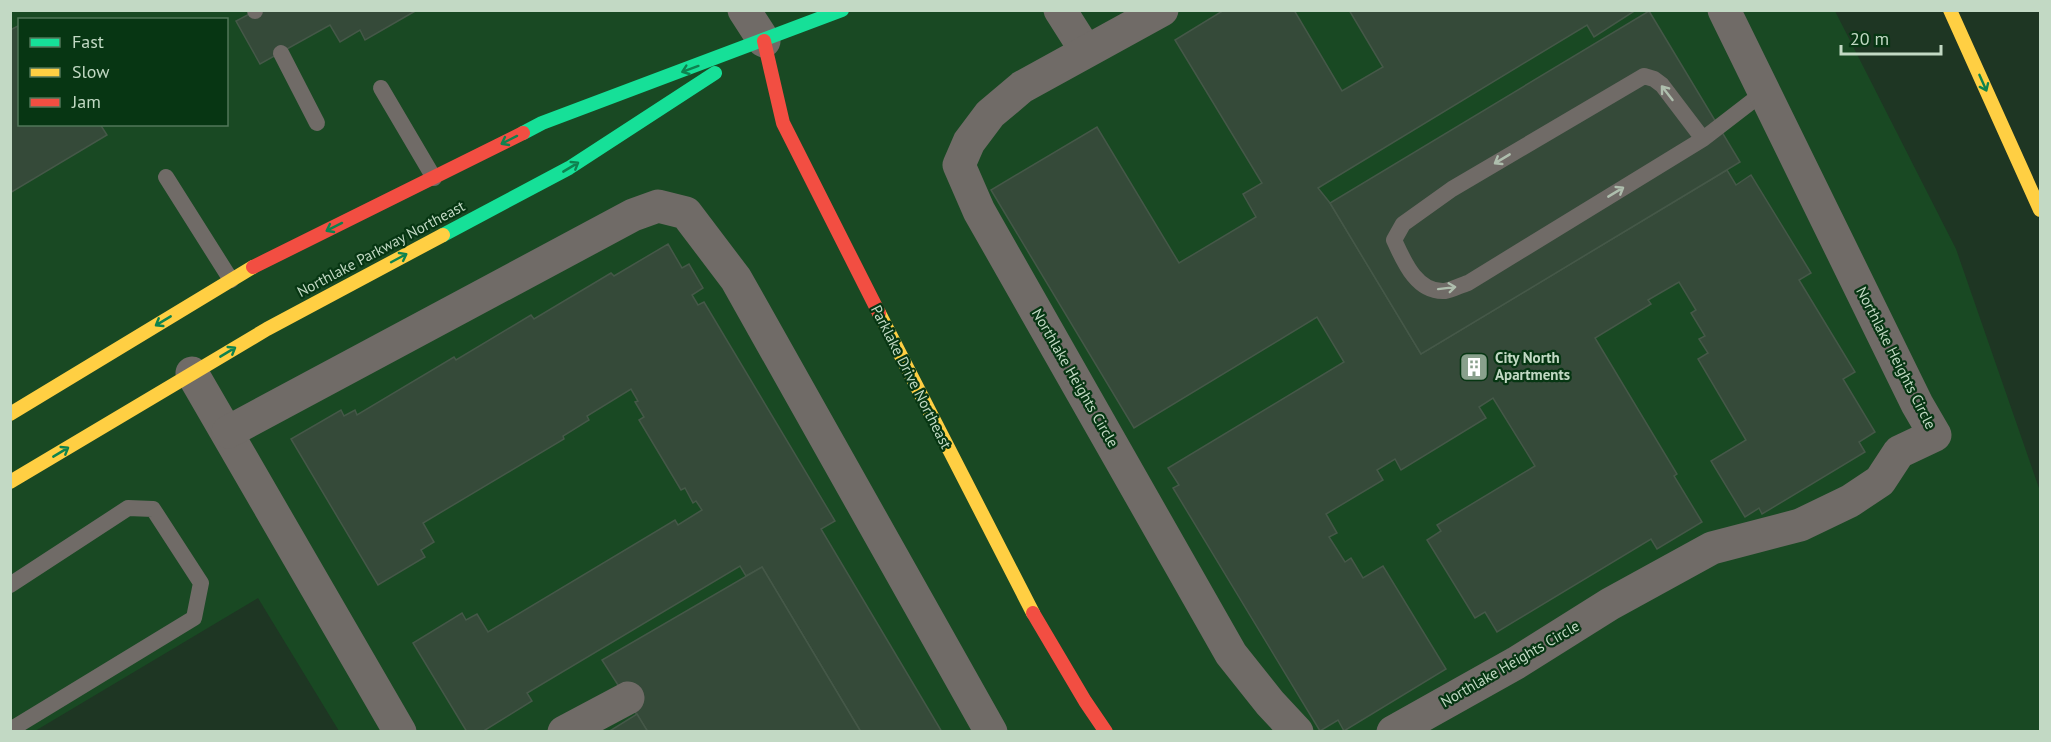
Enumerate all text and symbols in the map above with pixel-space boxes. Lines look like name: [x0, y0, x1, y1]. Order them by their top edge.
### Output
legend: [18, 18, 228, 126]
scale bar: [1841, 18, 1942, 56]
text: 20 m: [1850, 27, 1889, 50]
text: Fast: [72, 30, 104, 53]
text: Slow: [72, 60, 110, 83]
one-way arrow: [681, 64, 700, 75]
one-way arrow: [1978, 73, 1989, 91]
one-way arrow: [1661, 85, 1674, 101]
text: Jam: [71, 90, 101, 113]
one-way arrow: [500, 135, 518, 147]
one-way arrow: [1494, 154, 1511, 166]
one-way arrow: [562, 160, 579, 172]
one-way arrow: [1607, 186, 1624, 198]
street label: Northlake Parkway Northeast: [294, 196, 468, 301]
one-way arrow: [326, 222, 344, 234]
one-way arrow: [390, 252, 407, 264]
one-way arrow: [1437, 282, 1456, 293]
street label: Northlake Heights Circle: [1852, 283, 1941, 432]
street label: Parklake Drive Northeast: [867, 302, 956, 452]
street label: Northlake Heights Circle: [1028, 305, 1123, 451]
one-way arrow: [155, 316, 172, 328]
one-way arrow: [219, 345, 236, 357]
place label: City North Apartments: [1495, 348, 1570, 384]
building icon: City North Apartments: [1458, 351, 1490, 383]
one-way arrow: [52, 446, 69, 458]
street label: Northlake Heights Circle: [1437, 616, 1583, 711]

